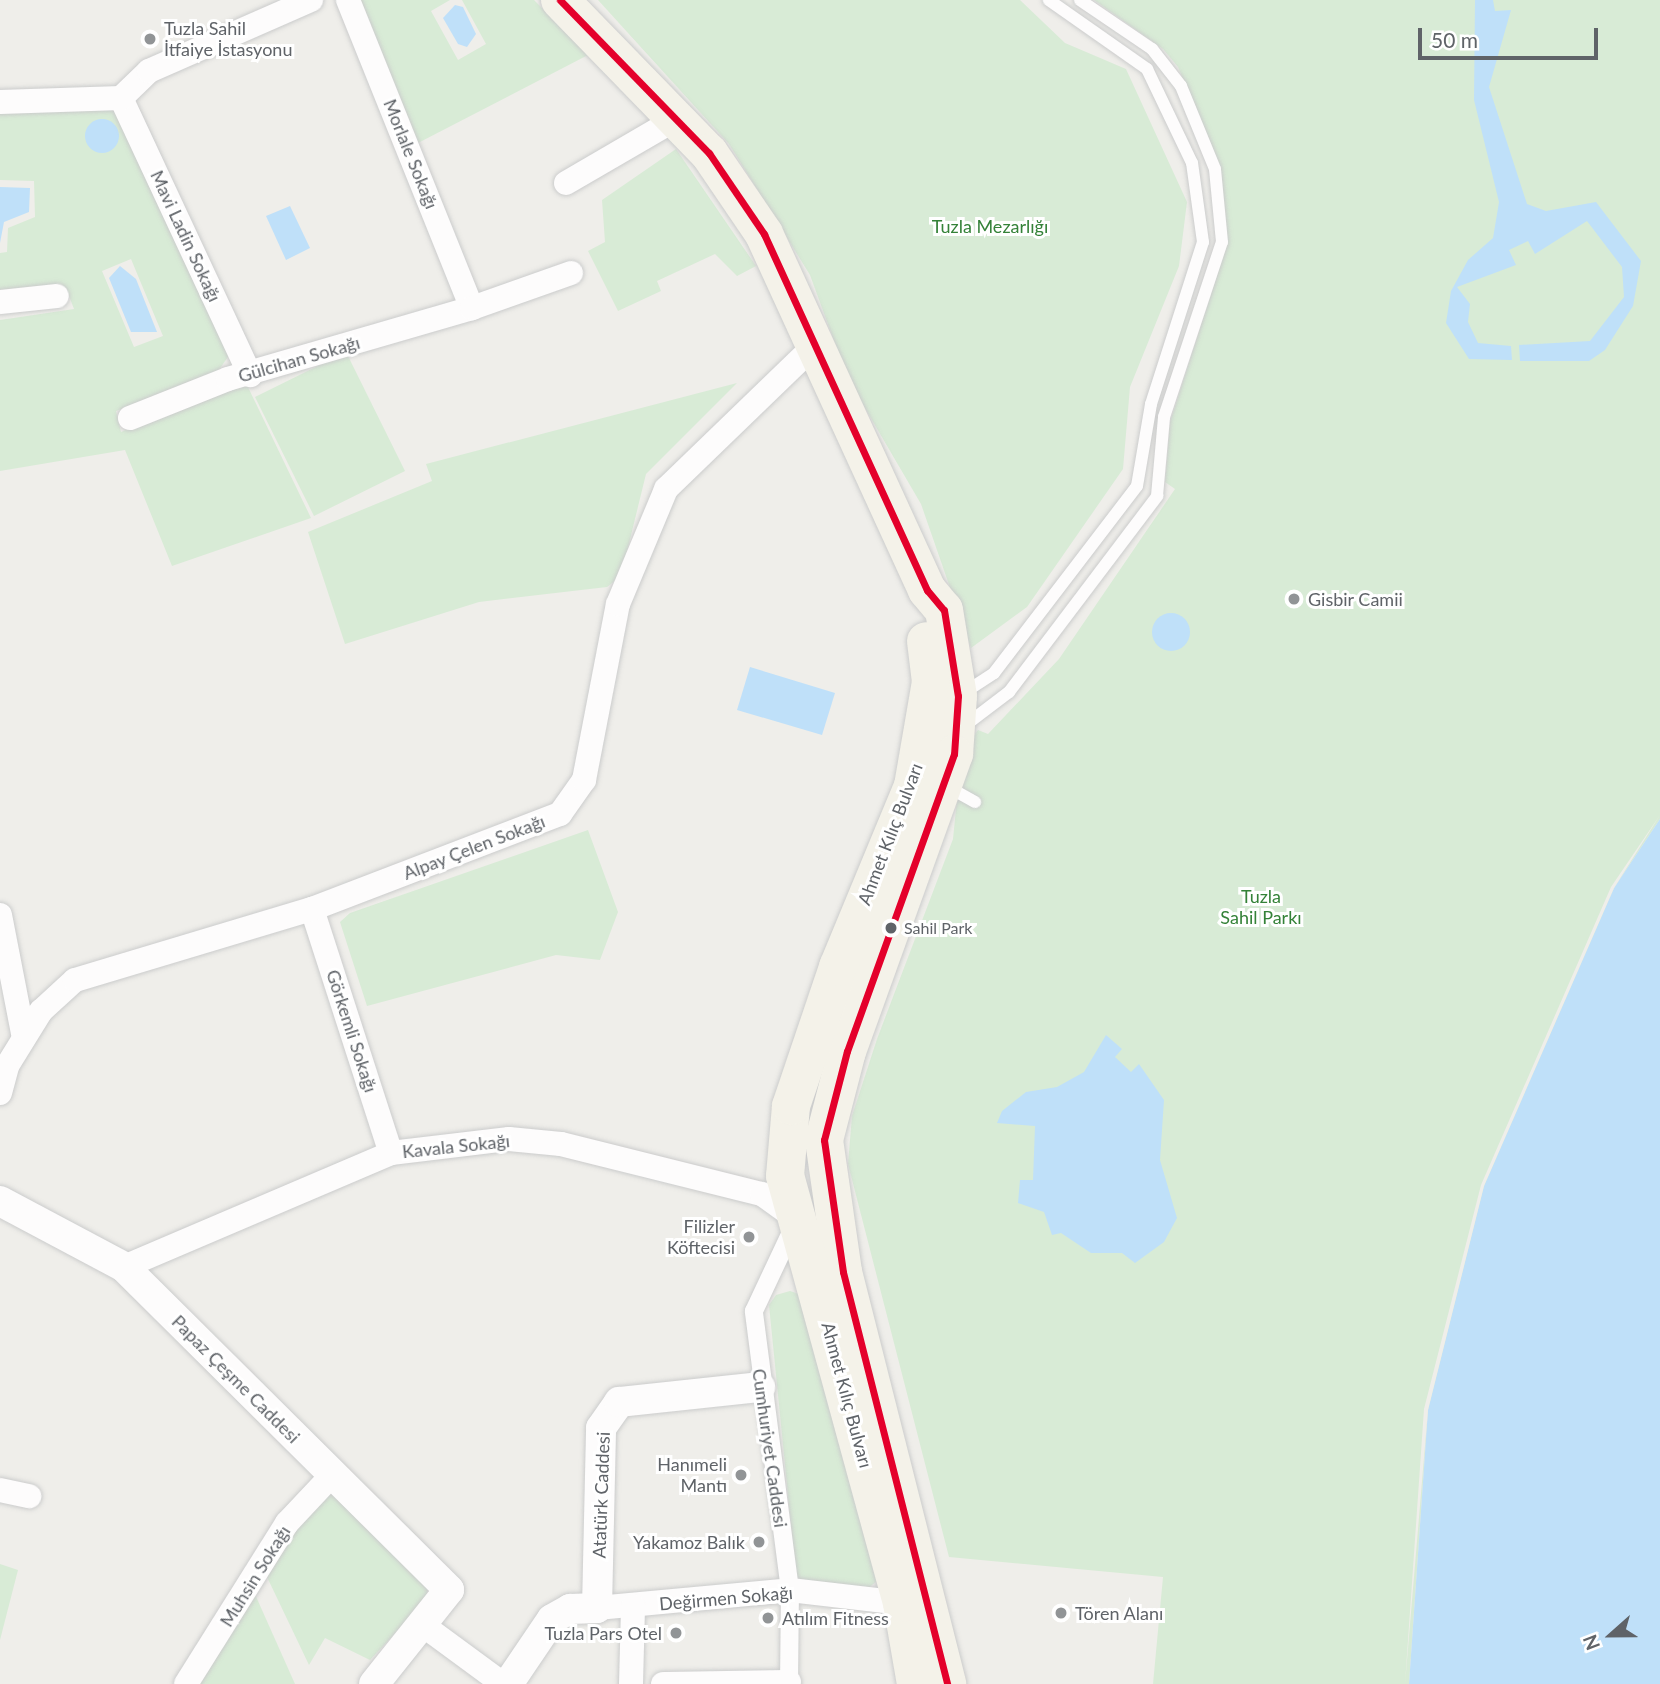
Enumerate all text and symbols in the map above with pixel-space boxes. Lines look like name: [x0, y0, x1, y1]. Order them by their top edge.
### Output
scale bar: [1422, 14, 1602, 58]
place label: Tuzla Sahil İtfaiye İstasyonu: [164, 18, 292, 60]
text: 50 m: [1431, 27, 1478, 52]
marker: Tuzla Sahil İtfaiye İstasyonu: [142, 31, 158, 47]
street label: Morlale Sokağı: [379, 96, 443, 212]
street label: Mavi Ladin Sokağı: [146, 167, 226, 305]
park label: Tuzla Mezarlığı: [932, 215, 1048, 237]
street label: Gülcihan Sokağı: [236, 331, 362, 387]
place label: Gisbir Camii: [1308, 588, 1403, 610]
marker: Gisbir Camii: [1286, 591, 1302, 607]
street label: Ahmet Kılıç Bulvarı: [853, 760, 927, 908]
street label: Alpay Çelen Sokağı: [400, 810, 548, 884]
park label: Tuzla Sahil Parkı: [1220, 886, 1302, 928]
place label: Sahil Park: [904, 918, 972, 938]
marker: Sahil Park: [884, 921, 898, 935]
street label: Görkemli Sokağı: [322, 967, 382, 1095]
street label: Kavala Sokağı: [401, 1130, 511, 1162]
place label: Filizler Köftecisi: [667, 1216, 735, 1258]
marker: Filizler Köftecisi: [741, 1229, 757, 1245]
street label: Papaz Çeşme Caddesi: [168, 1311, 304, 1447]
street label: Ahmet Kılıç Bulvarı: [817, 1320, 877, 1470]
street label: Cumhuriyet Caddesi: [748, 1367, 792, 1529]
street label: Atatürk Caddesi: [588, 1431, 614, 1559]
place label: Hanımeli Mantı: [657, 1454, 727, 1496]
marker: Hanımeli Mantı: [733, 1467, 749, 1483]
street label: Muhsin Sokağı: [215, 1521, 295, 1631]
place label: Yakamoz Balık: [633, 1531, 745, 1553]
marker: Yakamoz Balık: [751, 1534, 767, 1550]
street label: Değirmen Sokağı: [658, 1581, 794, 1615]
north arrow: [1576, 1600, 1646, 1670]
place label: Tören Alanı: [1075, 1602, 1164, 1624]
marker: Tören Alanı: [1053, 1605, 1069, 1621]
place label: Atılım Fitness: [782, 1607, 889, 1629]
marker: Atılım Fitness: [760, 1610, 776, 1626]
place label: Tuzla Pars Otel: [544, 1622, 662, 1644]
marker: Tuzla Pars Otel: [668, 1625, 684, 1641]
text: N: [1578, 1632, 1604, 1654]

